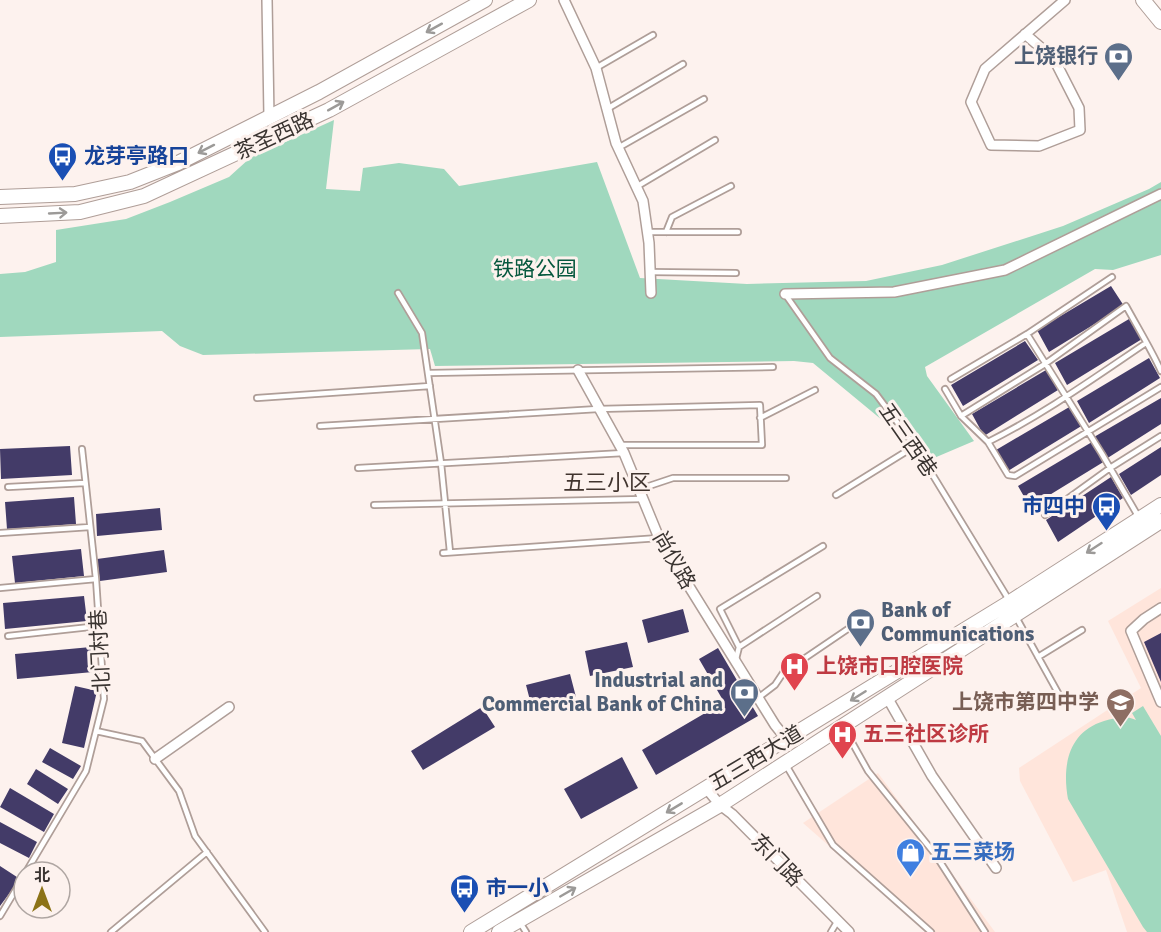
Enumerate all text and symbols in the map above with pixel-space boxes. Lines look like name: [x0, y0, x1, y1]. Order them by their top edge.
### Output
one-way arrow: [426, 22, 443, 34]
bank icon: 上饶银行: [1103, 40, 1135, 82]
place label: 上饶银行: [1014, 43, 1098, 69]
one-way arrow: [327, 100, 345, 111]
street label: 茶圣西路: [230, 106, 318, 166]
bus stop icon: 龙芽亭路口: [47, 140, 79, 182]
place label: 龙芽亭路口: [84, 143, 189, 169]
one-way arrow: [197, 144, 215, 155]
one-way arrow: [48, 208, 68, 219]
park label: 铁路公园: [493, 256, 577, 282]
street label: 五三西巷: [873, 398, 943, 482]
district label: 五三小区: [563, 469, 651, 496]
bus stop icon: 市四中: [1090, 490, 1122, 532]
place label: 市四中: [1022, 493, 1085, 519]
street label: 尚仪路: [647, 526, 701, 594]
one-way arrow: [1086, 542, 1103, 554]
place label: Bank of Communications: [881, 597, 1034, 647]
bank icon: Bank of Communications: [844, 606, 876, 648]
street label: 北门村巷: [85, 608, 115, 694]
hospital icon: 上饶市口腔医院: [779, 650, 811, 692]
place label: 上饶市口腔医院: [816, 653, 963, 679]
place label: Industrial and Commercial Bank of China: [482, 667, 723, 717]
bank icon: Industrial and Commercial Bank of China: [728, 676, 760, 718]
school or university icon: 上饶市第四中学: [1104, 686, 1136, 728]
place label: 上饶市第四中学: [952, 689, 1099, 715]
one-way arrow: [850, 690, 867, 702]
hospital icon: 五三社区诊所: [826, 718, 858, 760]
street label: 五三西大道: [704, 720, 808, 796]
place label: 五三社区诊所: [863, 721, 989, 747]
one-way arrow: [666, 803, 683, 815]
street label: 东门路: [746, 828, 808, 892]
shop icon: 五三菜场: [894, 836, 926, 878]
place label: 五三菜场: [931, 839, 1015, 865]
north arrow: [12, 860, 72, 920]
text: 北: [34, 866, 50, 886]
bus stop icon: 市一小: [449, 872, 481, 914]
place label: 市一小: [486, 875, 549, 901]
one-way arrow: [559, 886, 576, 898]

